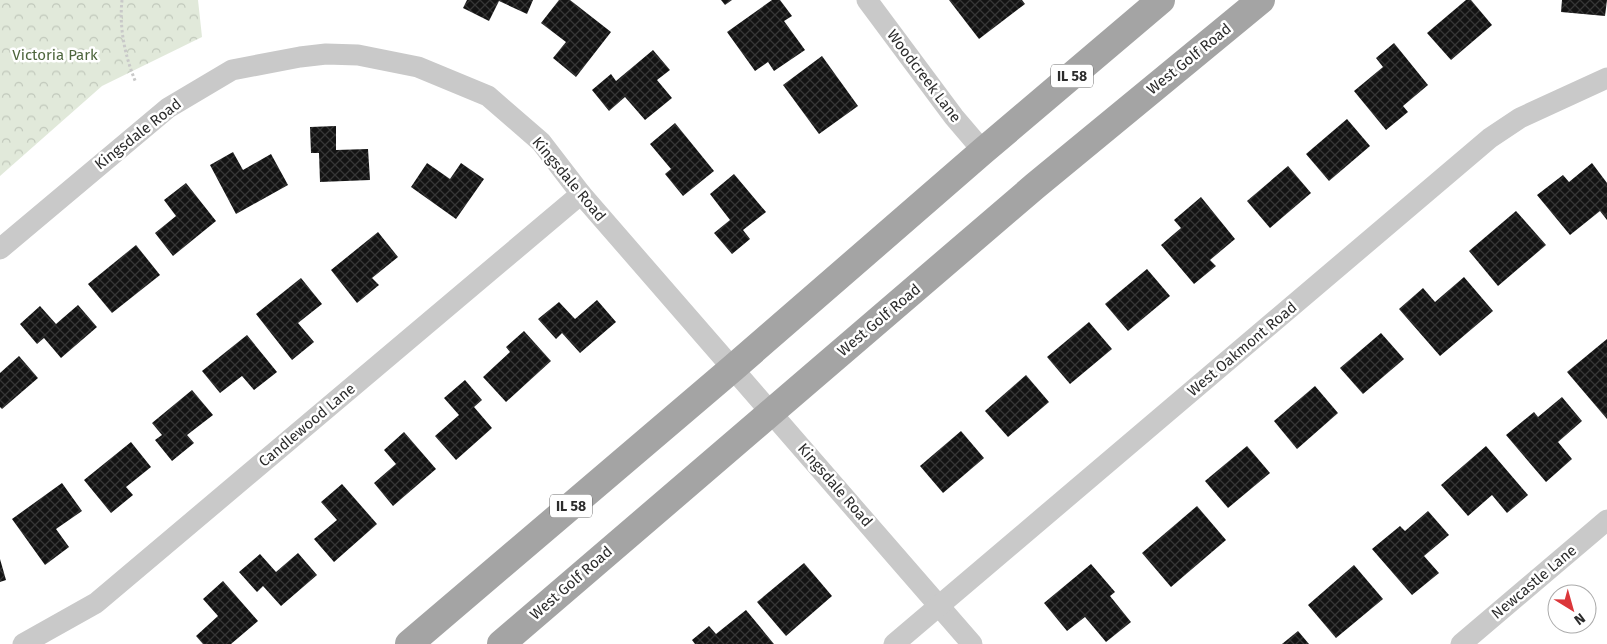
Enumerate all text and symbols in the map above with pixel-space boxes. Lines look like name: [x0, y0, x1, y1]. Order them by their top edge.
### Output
street label: West Golf Road: [1143, 20, 1235, 98]
street label: Woodcreek Lane: [883, 26, 965, 126]
park label: Victoria Park: [12, 46, 98, 64]
road number: IL 58: [1051, 64, 1093, 88]
street label: Kingsdale Road: [91, 95, 185, 173]
street label: Kingsdale Road: [528, 133, 610, 225]
street label: West Golf Road: [834, 280, 924, 360]
street label: West Oakmont Road: [1184, 298, 1300, 400]
street label: Candlewood Lane: [255, 379, 359, 471]
street label: Kingsdale Road: [794, 440, 876, 530]
road number: IL 58: [550, 494, 592, 518]
street label: Newcastle Lane: [1488, 541, 1580, 623]
street label: West Golf Road: [526, 542, 616, 624]
north arrow: [1547, 584, 1597, 634]

